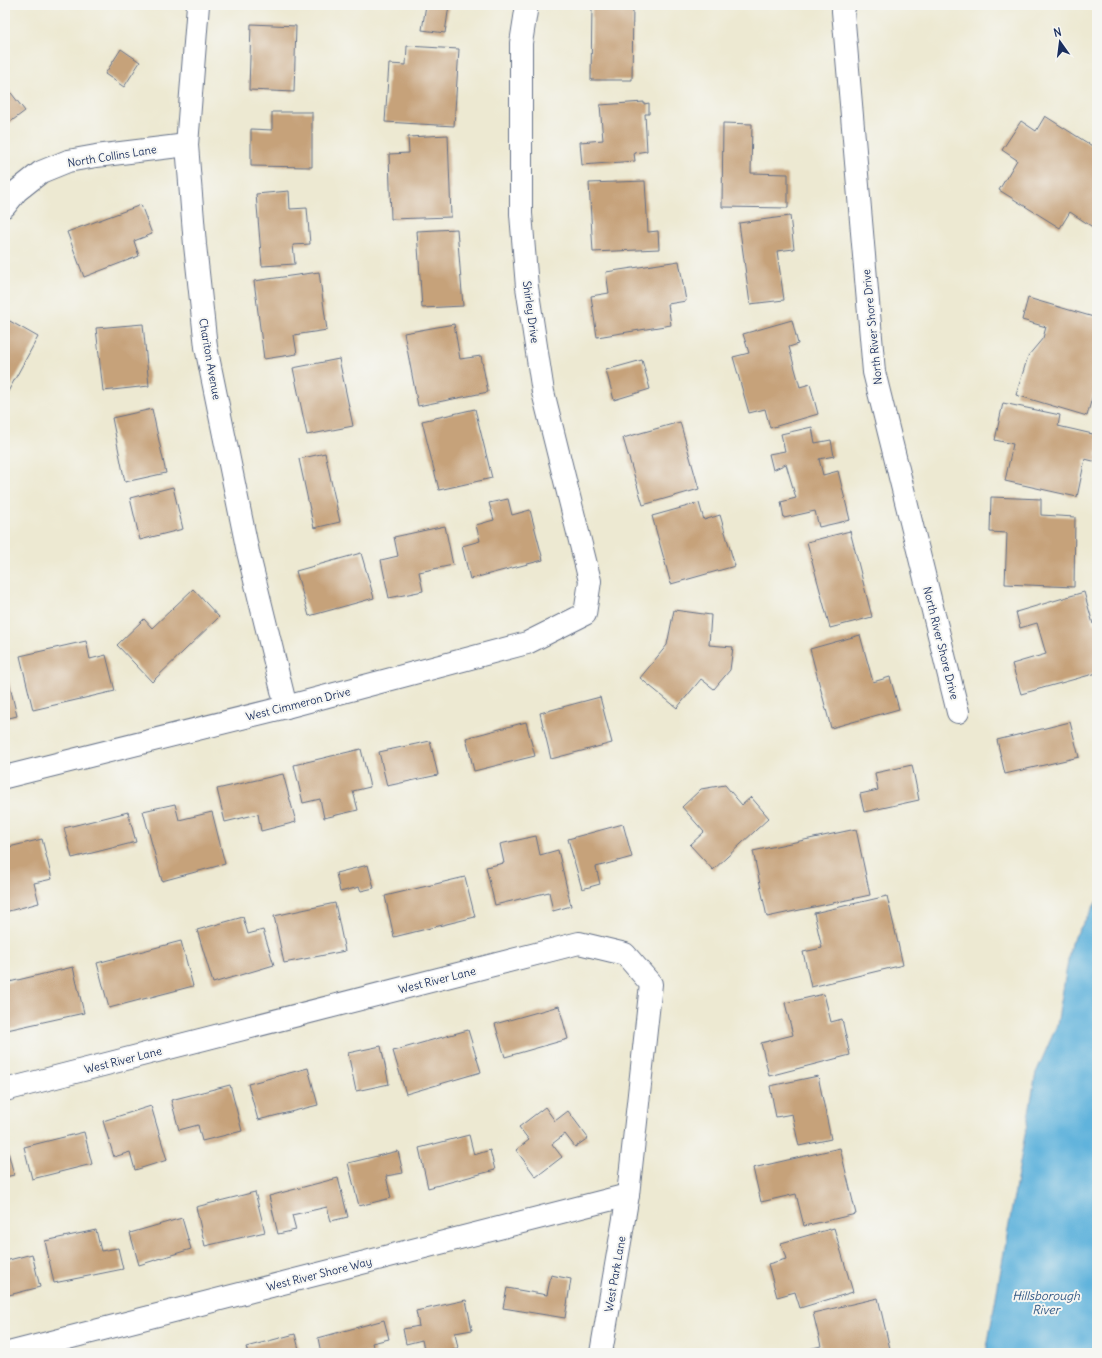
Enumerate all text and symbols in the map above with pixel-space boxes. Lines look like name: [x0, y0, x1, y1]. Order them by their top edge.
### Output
north arrow: [1040, 22, 1080, 62]
text: N: [1052, 25, 1063, 40]
street label: North Collins Lane: [66, 142, 158, 170]
street label: North River Shore Drive: [859, 269, 885, 385]
street label: Shirley Drive: [520, 280, 542, 344]
street label: Chariton Avenue: [196, 317, 224, 401]
street label: North River Shore Drive: [920, 585, 962, 701]
street label: West Cimmeron Drive: [244, 684, 352, 724]
street label: West River Lane: [397, 964, 477, 996]
street label: West River Lane: [83, 1044, 163, 1076]
street label: West Park Lane: [601, 1235, 629, 1313]
street label: West River Shore Way: [265, 1254, 373, 1294]
water label: Hillsborough River: [1012, 1288, 1081, 1317]

